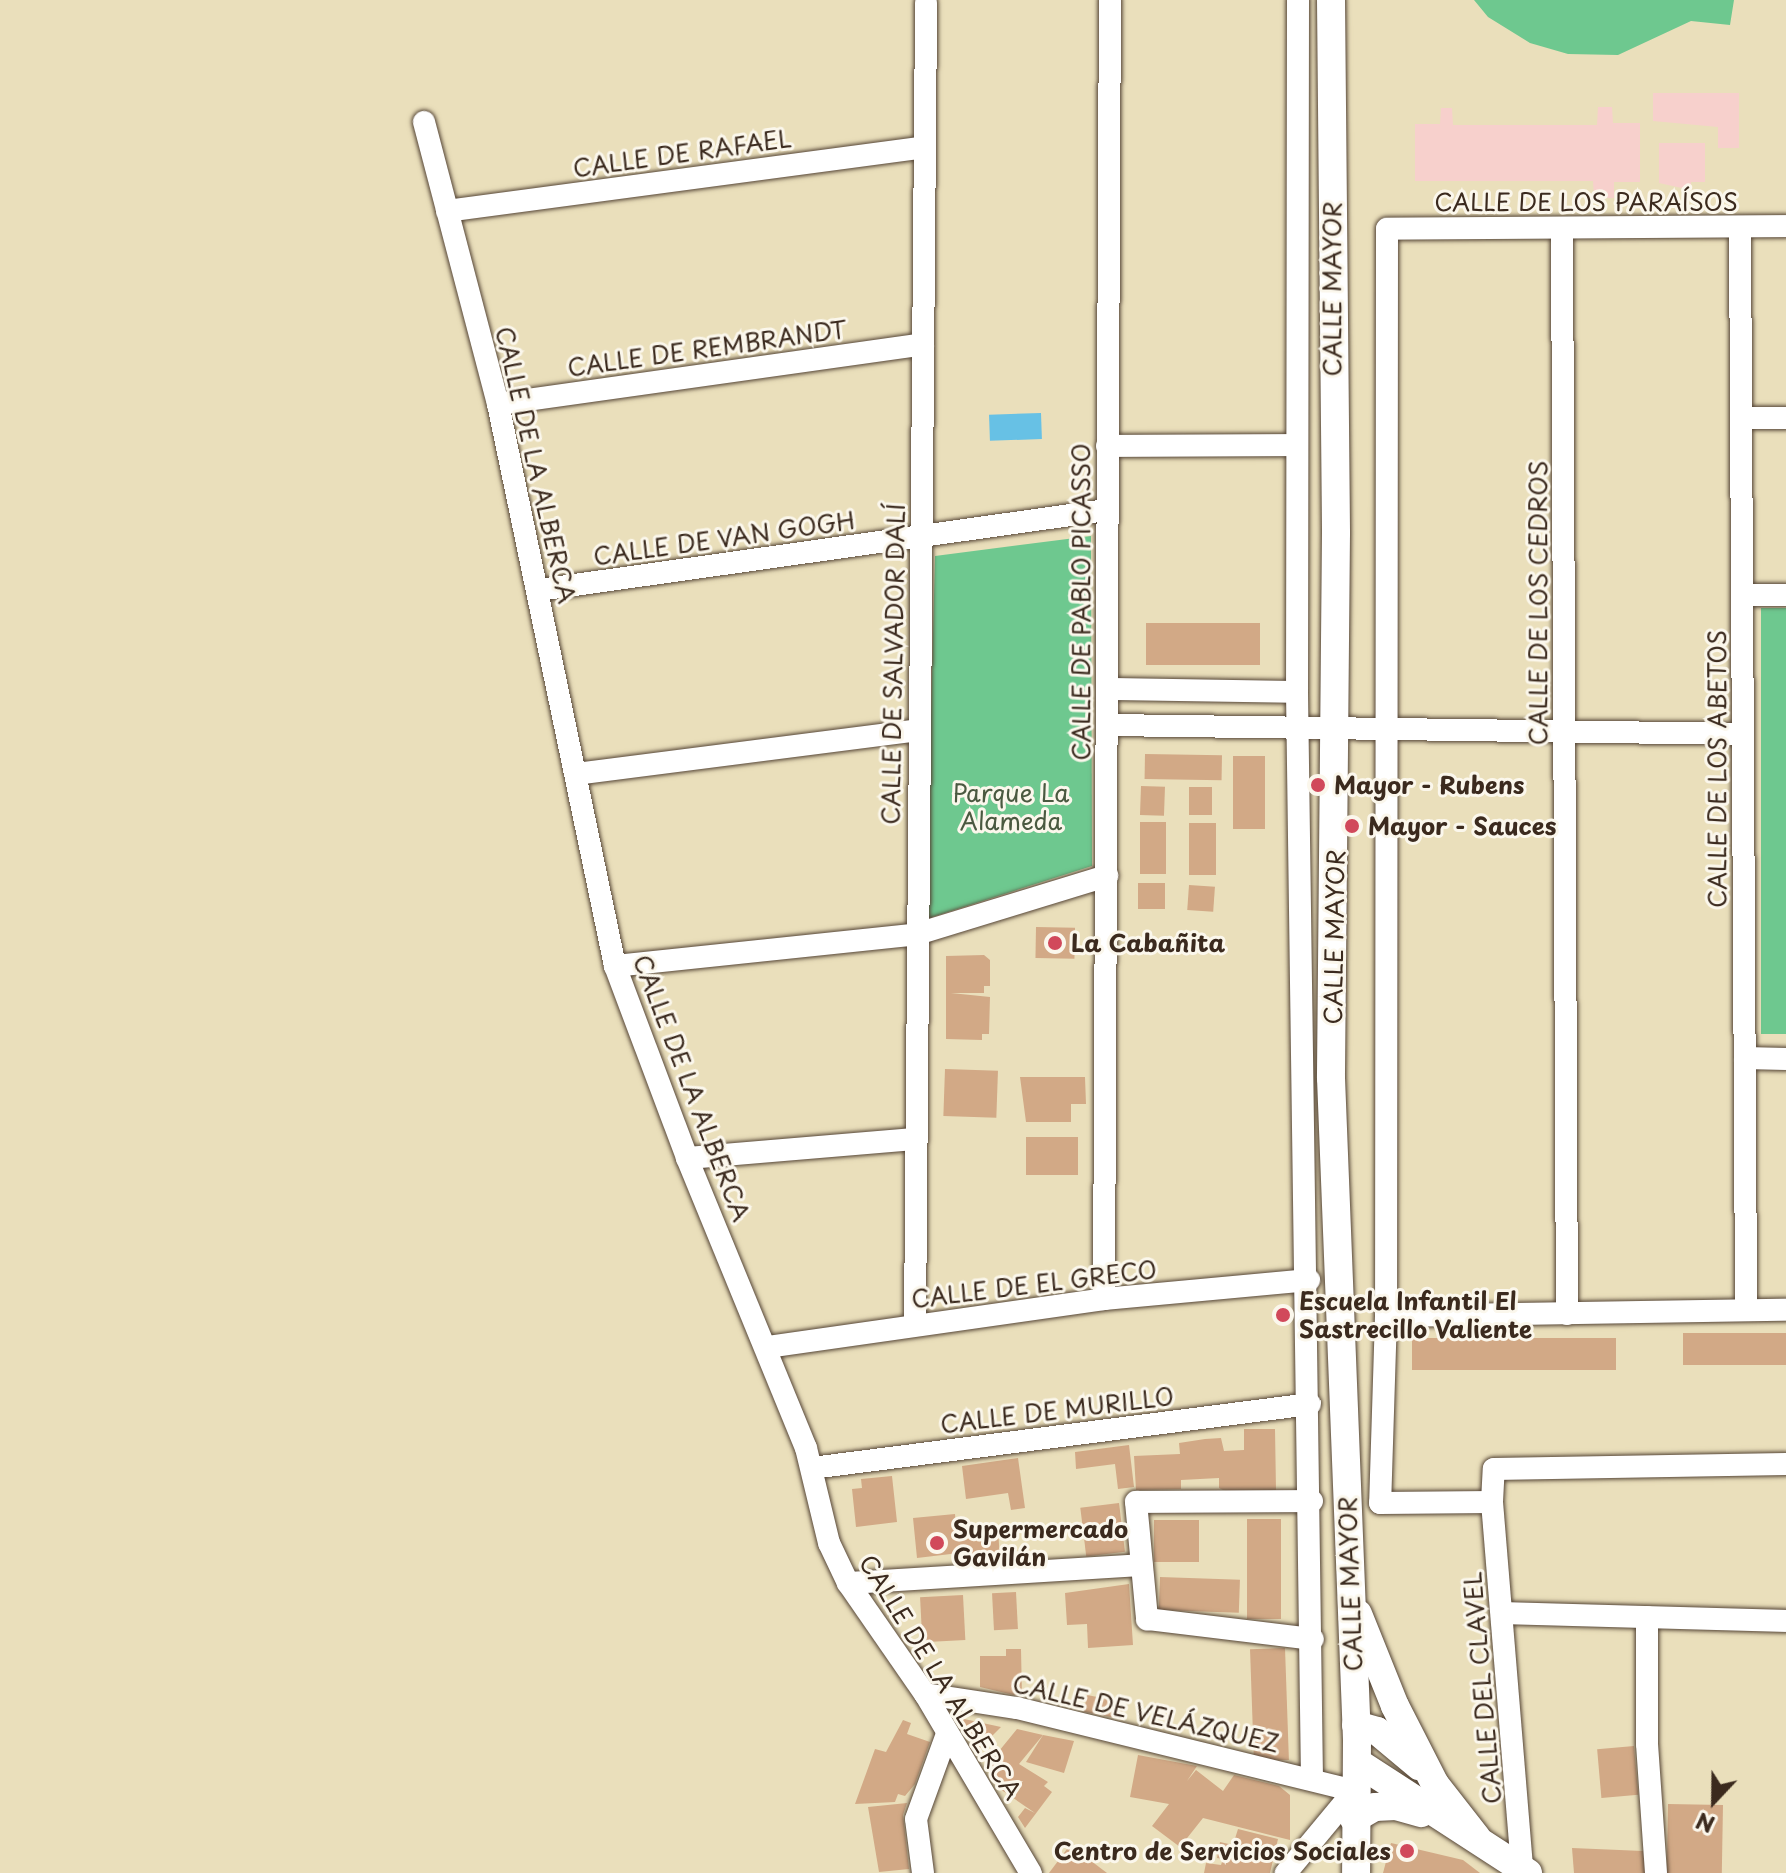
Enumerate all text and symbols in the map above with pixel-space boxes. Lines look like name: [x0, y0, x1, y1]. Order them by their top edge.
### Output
street label: CALLE DE RAFAEL: [570, 123, 794, 183]
street label: CALLE DE LOS PARAÍSOS: [1433, 188, 1739, 216]
street label: CALLE MAYOR: [1318, 200, 1346, 378]
street label: CALLE DE REMBRANDT: [564, 314, 850, 382]
street label: CALLE DE LA ALBERCA: [490, 323, 582, 607]
street label: CALLE DE PABLO PICASSO: [1067, 440, 1095, 764]
street label: CALLE DE LOS CEDROS: [1524, 459, 1552, 747]
street label: CALLE DE SALVADOR DALÍ: [876, 500, 910, 828]
street label: CALLE DE VAN GOGH: [590, 505, 858, 571]
street label: CALLE DE LOS ABETOS: [1703, 628, 1731, 910]
place label: Mayor - Rubens: [1334, 771, 1525, 799]
marker: Mayor - Rubens: [1309, 776, 1327, 794]
park label: Parque La Alameda: [953, 779, 1069, 835]
place label: Mayor - Sauces: [1368, 812, 1557, 840]
marker: Mayor - Sauces: [1343, 817, 1361, 835]
street label: CALLE MAYOR: [1318, 848, 1350, 1026]
place label: La Cabañita: [1071, 929, 1225, 957]
marker: La Cabañita: [1046, 934, 1064, 952]
street label: CALLE DE LA ALBERCA: [628, 950, 756, 1226]
street label: CALLE DE EL GRECO: [907, 1254, 1161, 1314]
place label: Escuela Infantil El Sastrecillo Valiente: [1299, 1287, 1533, 1343]
marker: Escuela Infantil El Sastrecillo Valiente: [1274, 1306, 1292, 1324]
street label: CALLE DE MURILLO: [937, 1381, 1177, 1439]
street label: CALLE MAYOR: [1333, 1495, 1367, 1673]
place label: Supermercado Gavilán: [953, 1515, 1128, 1571]
marker: Supermercado Gavilán: [928, 1534, 946, 1552]
street label: CALLE DE LA ALBERCA: [853, 1549, 1029, 1805]
street label: CALLE DEL CLAVEL: [1457, 1569, 1507, 1807]
street label: CALLE DE VELÁZQUEZ: [1008, 1668, 1284, 1758]
north arrow: [1674, 1761, 1754, 1841]
text: N: [1691, 1805, 1719, 1842]
place label: Centro de Servicios Sociales: [1050, 1837, 1391, 1865]
marker: Centro de Servicios Sociales: [1398, 1842, 1416, 1860]

